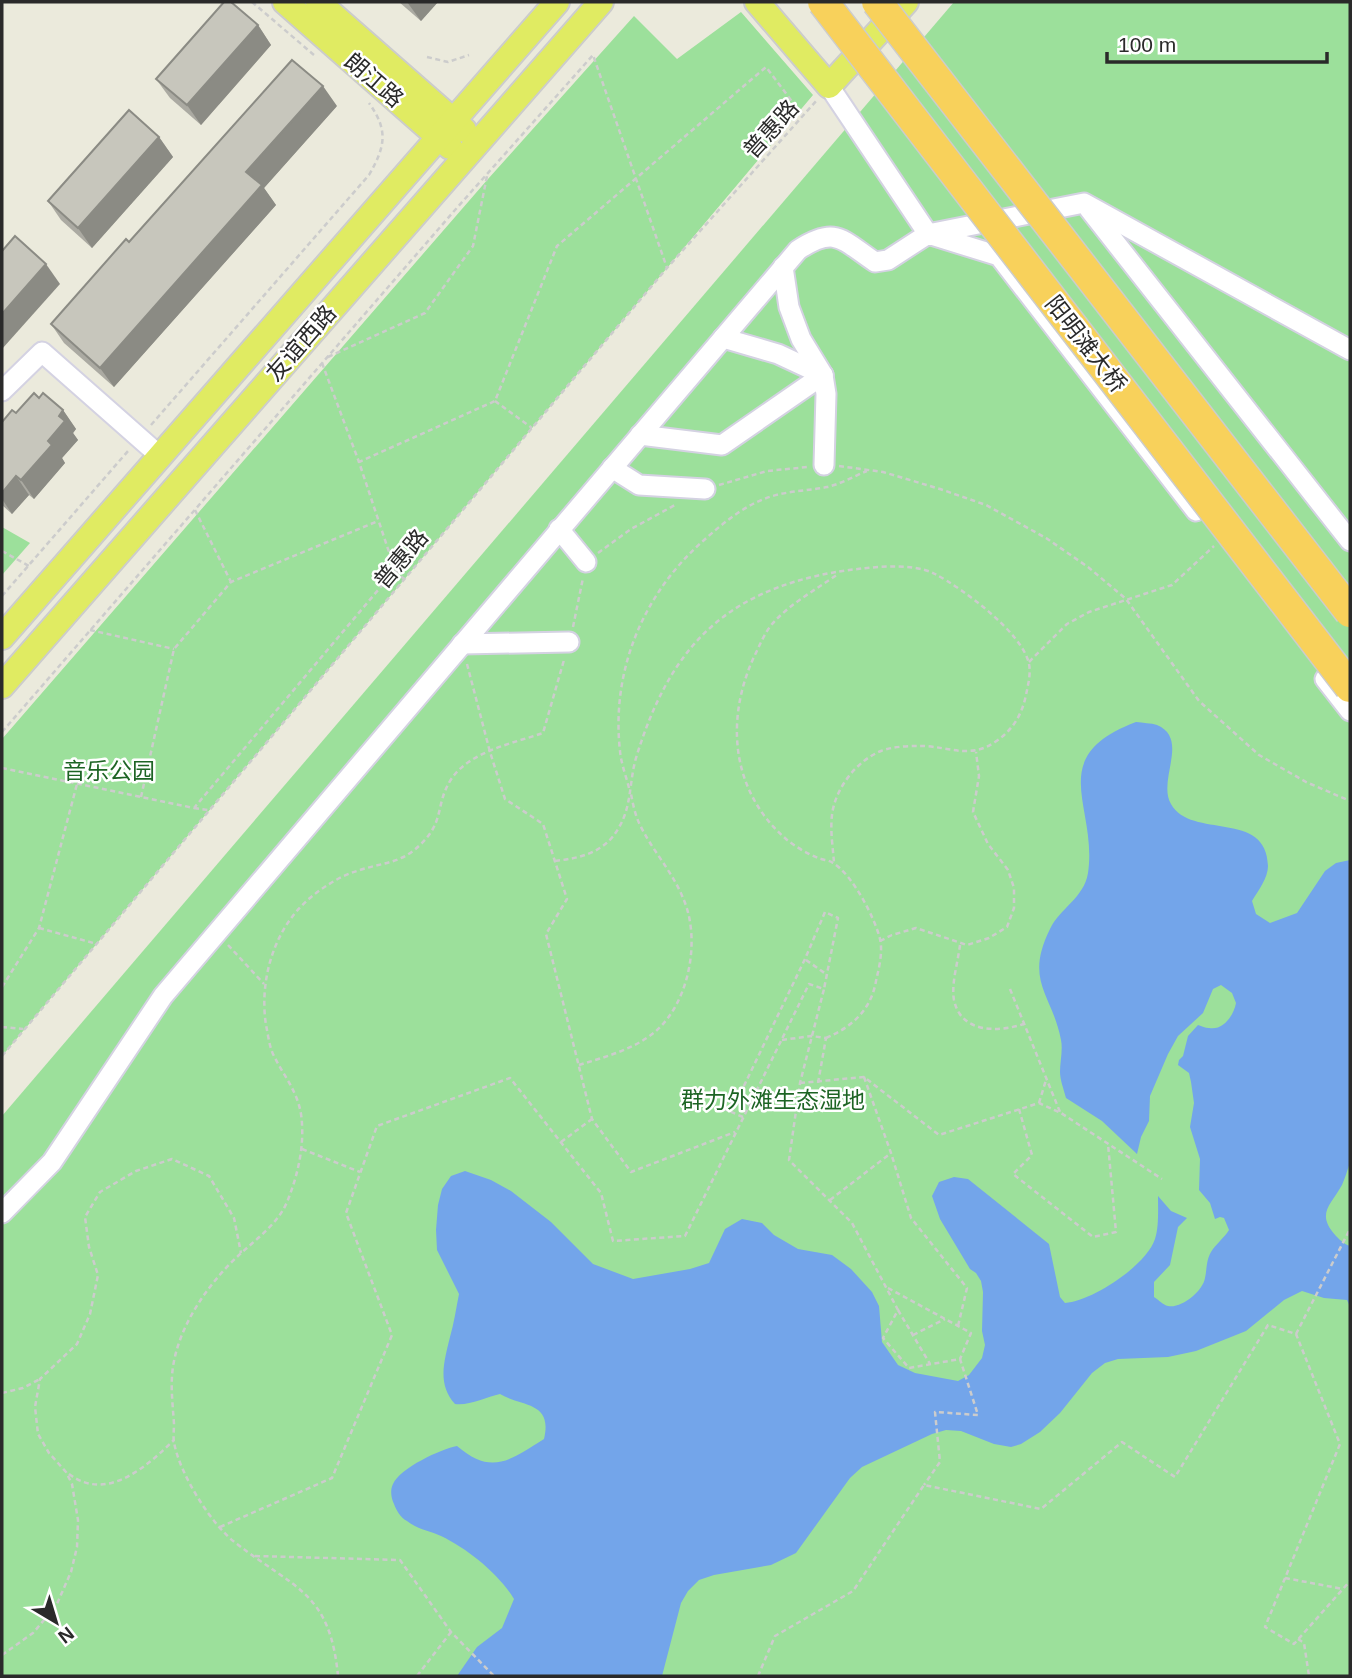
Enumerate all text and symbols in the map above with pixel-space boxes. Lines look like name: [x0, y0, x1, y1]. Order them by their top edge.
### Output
scale bar: [1107, 21, 1328, 65]
text: 100 m: [1118, 33, 1176, 56]
street label: 朗江路: [339, 48, 409, 112]
street label: 普惠路: [738, 95, 804, 163]
street label: 阳明滩大桥: [1040, 291, 1132, 397]
street label: 友谊西路: [261, 300, 341, 386]
street label: 普惠路: [369, 524, 433, 594]
park label: 音乐公园: [63, 758, 155, 784]
park label: 群力外滩生态湿地: [681, 1087, 865, 1113]
north arrow: [21, 1587, 91, 1657]
text: N: [54, 1623, 78, 1648]

